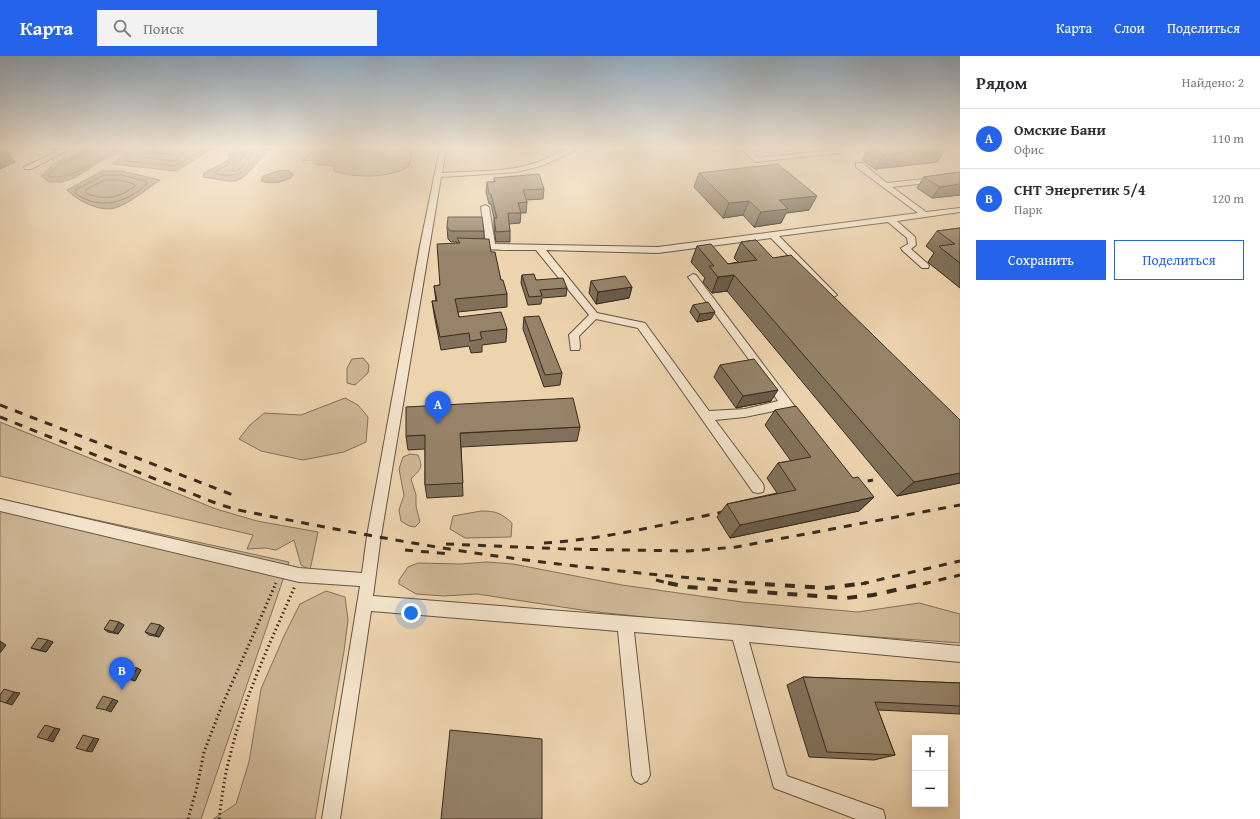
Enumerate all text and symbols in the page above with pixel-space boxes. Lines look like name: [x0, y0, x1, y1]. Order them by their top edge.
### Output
search box: [97, 10, 377, 46]
text: Карта: [20, 14, 73, 42]
icon: search: [111, 17, 133, 39]
text: Поиск: [143, 18, 184, 39]
text: Карта: [1056, 18, 1092, 38]
text: Слои: [1114, 18, 1145, 38]
text: Поделиться: [1167, 18, 1240, 38]
text: Рядом: [976, 70, 1027, 95]
text: Найдено: 2: [1182, 73, 1244, 92]
text: Омские Бани: [1014, 119, 1106, 140]
text: A: [985, 129, 993, 148]
text: 110 m: [1212, 129, 1244, 148]
text: Офис: [1014, 140, 1044, 159]
text: СНТ Энергетик 5/4: [1014, 179, 1145, 200]
text: B: [985, 189, 993, 208]
text: 120 m: [1212, 189, 1244, 208]
text: Парк: [1014, 200, 1042, 219]
button: Сохранить: [976, 240, 1106, 280]
button: Поделиться: [1114, 240, 1244, 280]
pin: A: [425, 391, 451, 424]
your location: [401, 603, 421, 623]
pin: B: [109, 657, 135, 690]
map controls: [912, 735, 948, 807]
button: +: [912, 735, 948, 771]
button: −: [912, 771, 948, 807]

